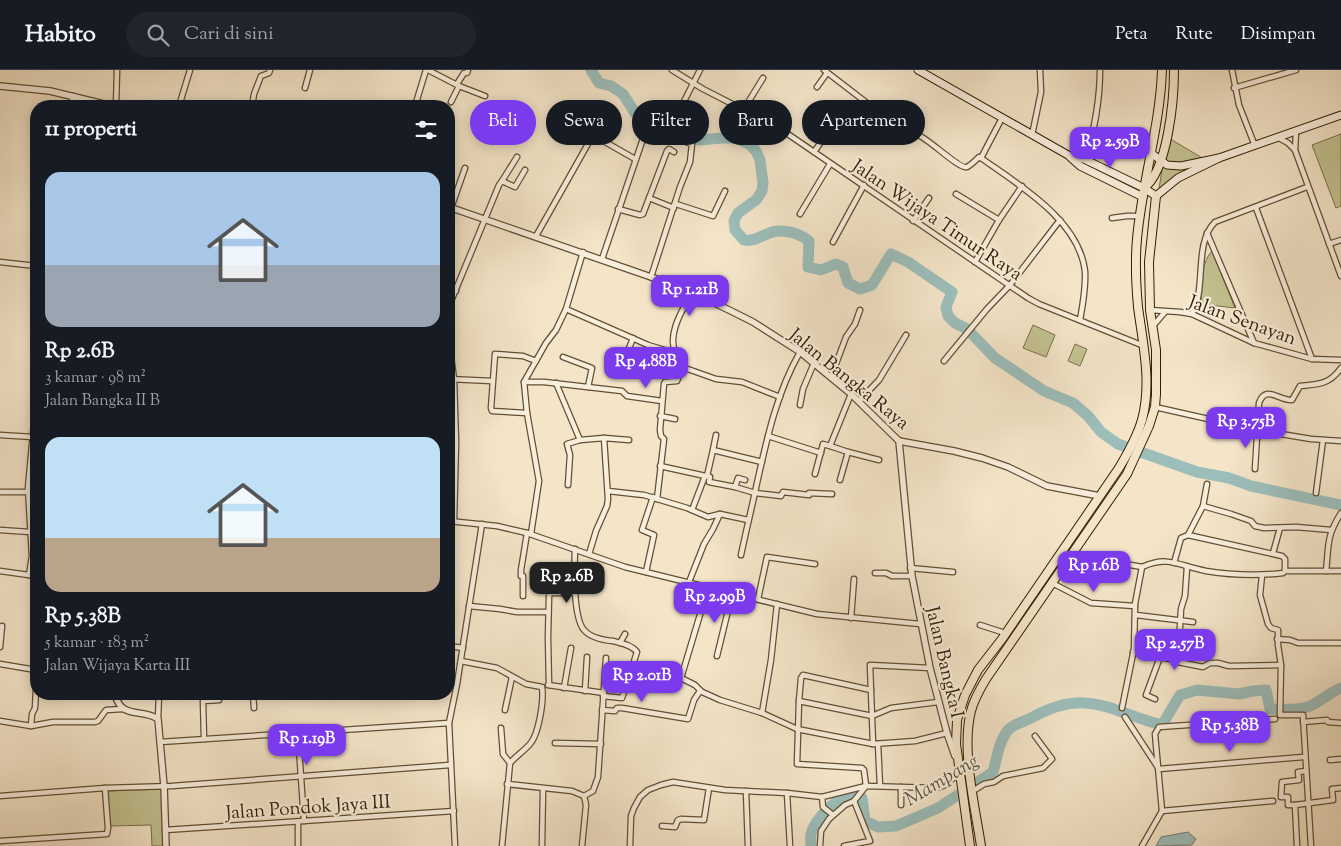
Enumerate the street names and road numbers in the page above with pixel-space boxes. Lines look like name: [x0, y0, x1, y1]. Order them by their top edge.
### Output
street label: Jalan Wijaya Timur Raya: [845, 153, 1028, 289]
street label: Jalan Senayan: [1184, 289, 1300, 353]
street label: Jalan Bangka Raya: [782, 322, 915, 437]
street label: Jalan Bangka I: [917, 603, 970, 721]
street label: Jalan Pondok Jaya III: [224, 789, 391, 828]

